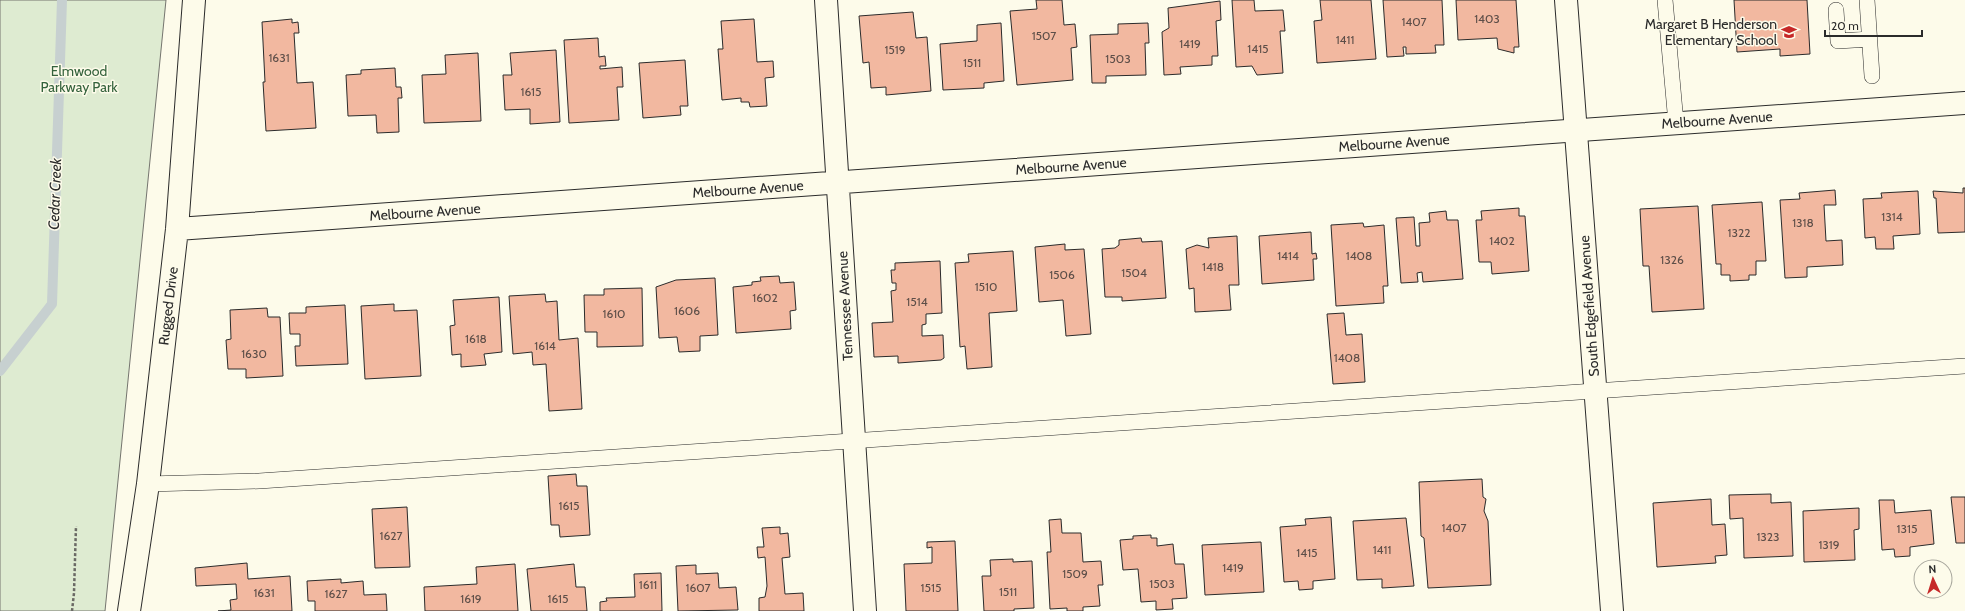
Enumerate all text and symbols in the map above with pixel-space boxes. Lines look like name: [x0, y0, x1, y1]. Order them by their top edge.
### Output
house number: 1403: [1474, 11, 1500, 26]
scale bar: [1825, 12, 1922, 38]
house number: 1407: [1401, 14, 1427, 29]
place label: Margaret B Henderson Elementary School: [1645, 15, 1778, 49]
text: 20 m: [1831, 18, 1859, 33]
school or university icon: Margaret B Henderson Elementary School: [1780, 23, 1798, 41]
house number: 1507: [1032, 28, 1056, 43]
house number: 1411: [1336, 32, 1354, 47]
house number: 1419: [1179, 36, 1201, 51]
house number: 1415: [1247, 41, 1269, 56]
house number: 1519: [884, 42, 906, 57]
house number: 1631: [268, 50, 290, 65]
house number: 1503: [1105, 51, 1131, 66]
house number: 1511: [963, 55, 981, 70]
park label: Elmwood Parkway Park: [40, 62, 118, 96]
house number: 1615: [520, 84, 542, 99]
street label: Melbourne Avenue: [1661, 107, 1773, 133]
street label: Melbourne Avenue: [1338, 130, 1450, 156]
street label: Melbourne Avenue: [1015, 153, 1127, 179]
water label: Cedar Creek: [45, 157, 65, 230]
street label: Melbourne Avenue: [692, 176, 804, 202]
street label: Melbourne Avenue: [369, 199, 481, 225]
house number: 1314: [1881, 209, 1903, 224]
house number: 1318: [1792, 215, 1814, 230]
house number: 1322: [1728, 225, 1750, 240]
house number: 1402: [1489, 233, 1515, 248]
street label: South Edgefield Avenue: [1575, 235, 1603, 377]
house number: 1414: [1277, 248, 1299, 263]
house number: 1408: [1346, 248, 1372, 263]
street label: Tennessee Avenue: [833, 251, 857, 361]
house number: 1326: [1660, 252, 1684, 267]
house number: 1418: [1202, 259, 1224, 274]
house number: 1504: [1121, 265, 1147, 280]
street label: Rugged Drive: [154, 266, 182, 346]
house number: 1506: [1049, 267, 1075, 282]
house number: 1510: [975, 279, 997, 294]
house number: 1602: [752, 290, 778, 305]
house number: 1514: [906, 294, 928, 309]
house number: 1606: [674, 303, 700, 318]
house number: 1610: [603, 306, 625, 321]
house number: 1618: [465, 331, 487, 346]
house number: 1614: [534, 338, 556, 353]
house number: 1630: [241, 346, 267, 361]
house number: 1408: [1334, 350, 1360, 365]
house number: 1615: [558, 498, 580, 513]
house number: 1407: [1441, 520, 1467, 535]
house number: 1315: [1897, 521, 1917, 536]
house number: 1627: [379, 528, 403, 543]
house number: 1323: [1756, 529, 1780, 544]
house number: 1319: [1818, 537, 1840, 552]
house number: 1411: [1373, 542, 1391, 557]
house number: 1415: [1296, 545, 1318, 560]
north arrow: [1913, 559, 1953, 599]
house number: 1419: [1222, 560, 1244, 575]
text: N: [1928, 562, 1937, 576]
house number: 1509: [1062, 566, 1088, 581]
house number: 1503: [1149, 576, 1175, 591]
house number: 1611: [639, 577, 657, 592]
house number: 1607: [685, 580, 711, 595]
house number: 1515: [921, 580, 941, 595]
house number: 1511: [999, 584, 1017, 599]
house number: 1631: [253, 585, 275, 600]
house number: 1627: [324, 586, 348, 601]
house number: 1619: [460, 591, 482, 606]
house number: 1615: [547, 591, 569, 606]

